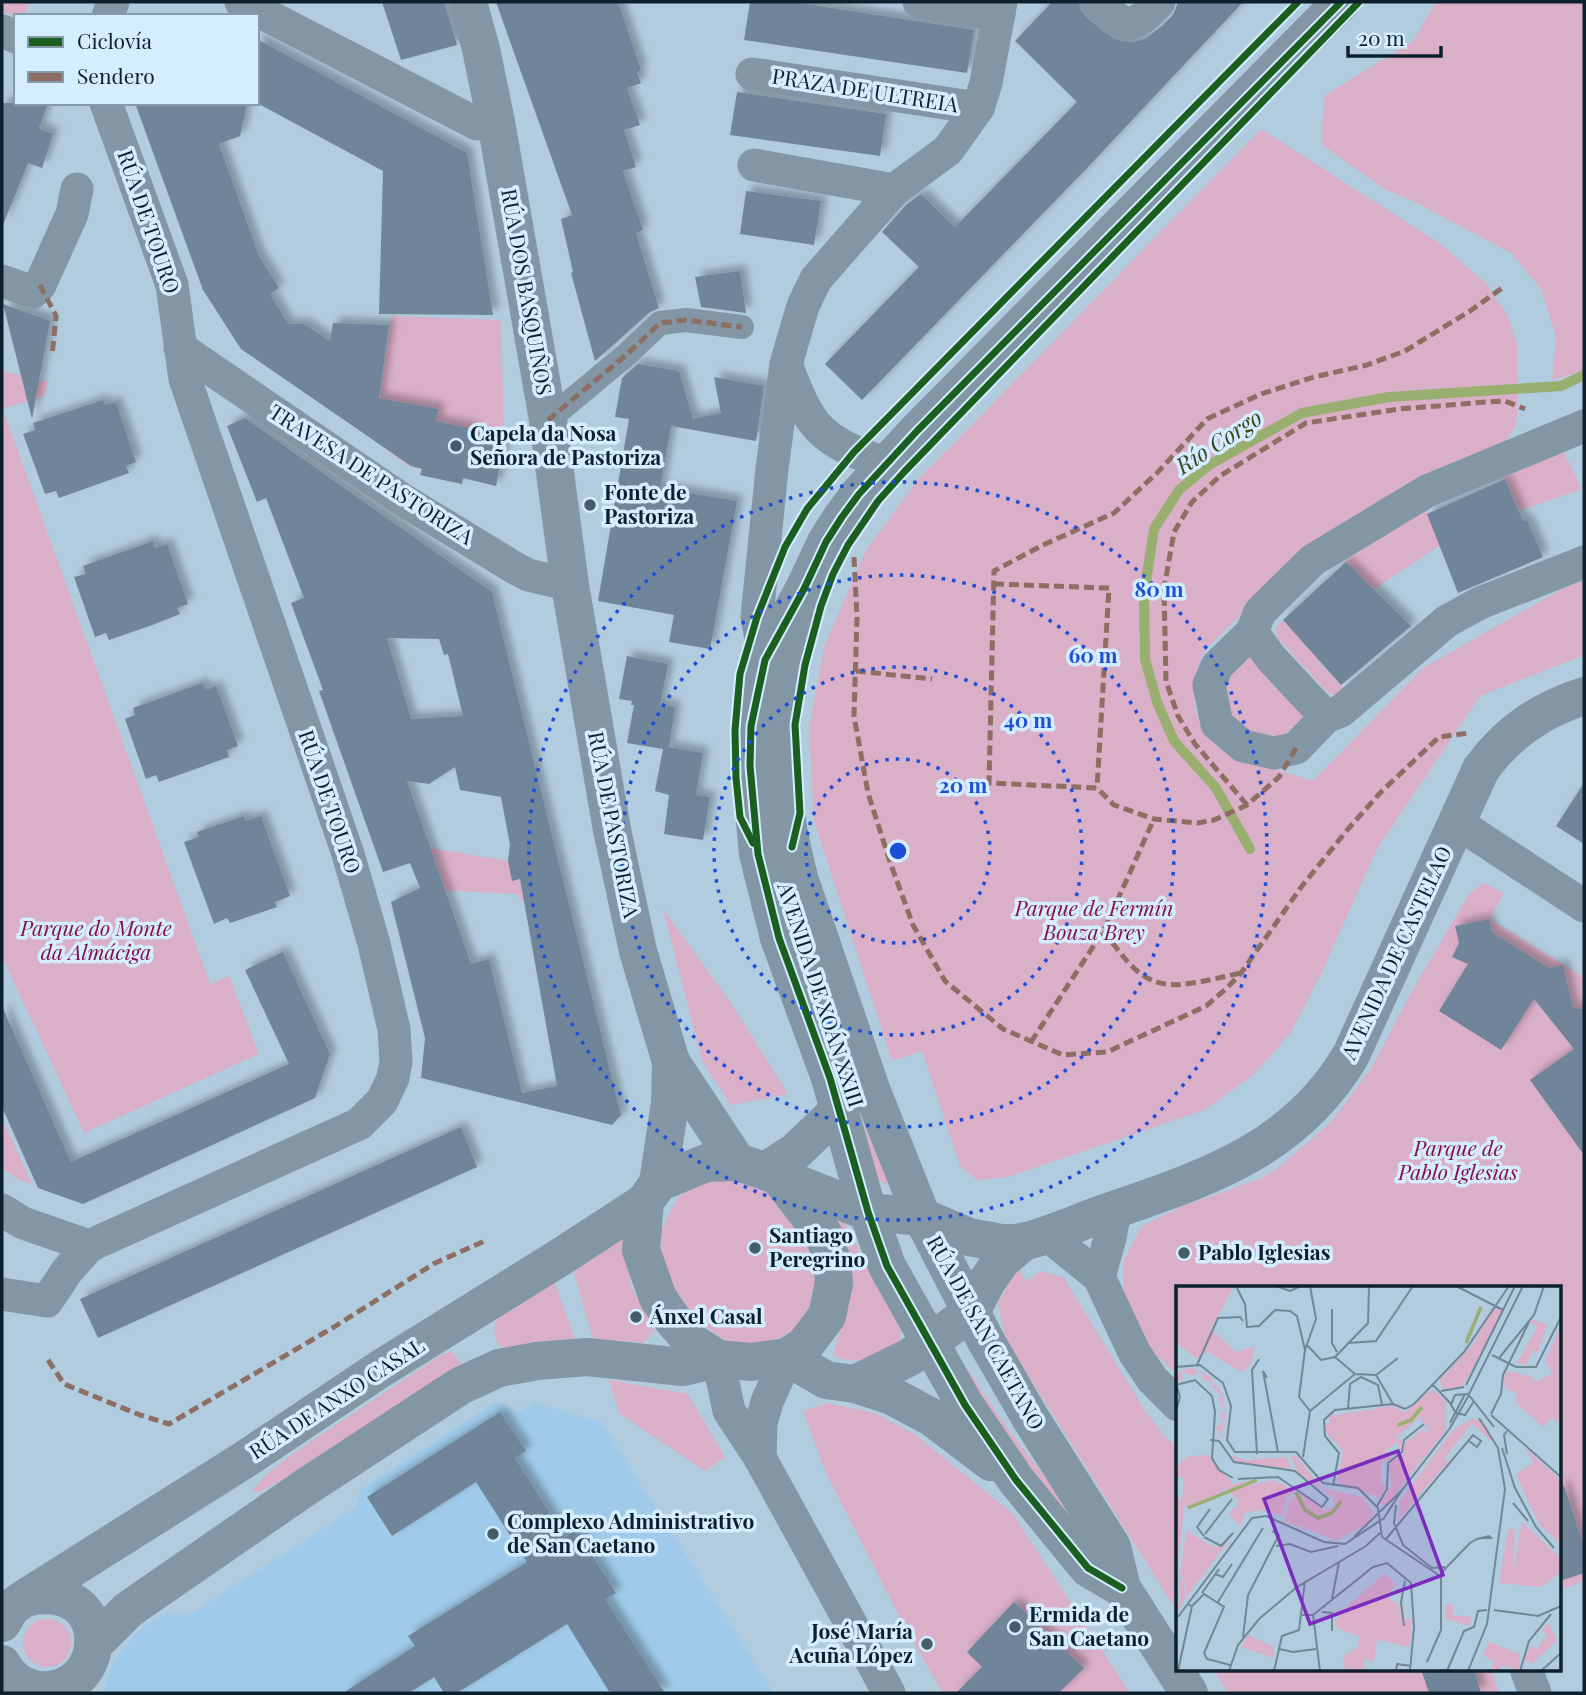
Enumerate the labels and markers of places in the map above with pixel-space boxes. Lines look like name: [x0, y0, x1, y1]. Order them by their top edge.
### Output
place label: Capela da Nosa Señora de Pastoriza: [470, 418, 661, 470]
marker: Capela da Nosa Señora de Pastoriza: [448, 438, 464, 454]
place label: Fonte de Pastoriza: [604, 477, 694, 529]
marker: Fonte de Pastoriza: [582, 497, 598, 513]
centre of rings: [886, 839, 910, 863]
place label: Santiago Peregrino: [769, 1220, 866, 1272]
place label: Pablo Iglesias: [1198, 1237, 1330, 1265]
marker: Santiago Peregrino: [747, 1240, 763, 1256]
marker: Pablo Iglesias: [1176, 1245, 1192, 1261]
place label: Ánxel Casal: [649, 1301, 763, 1329]
marker: Ánxel Casal: [628, 1309, 644, 1325]
place label: Complexo Administrativo de San Caetano: [507, 1506, 754, 1558]
marker: Complexo Administrativo de San Caetano: [485, 1526, 501, 1542]
place label: Ermida de San Caetano: [1029, 1599, 1149, 1651]
place label: José María Acuña López: [788, 1616, 913, 1668]
marker: Ermida de San Caetano: [1007, 1619, 1023, 1635]
marker: José María Acuña López: [919, 1636, 935, 1652]

